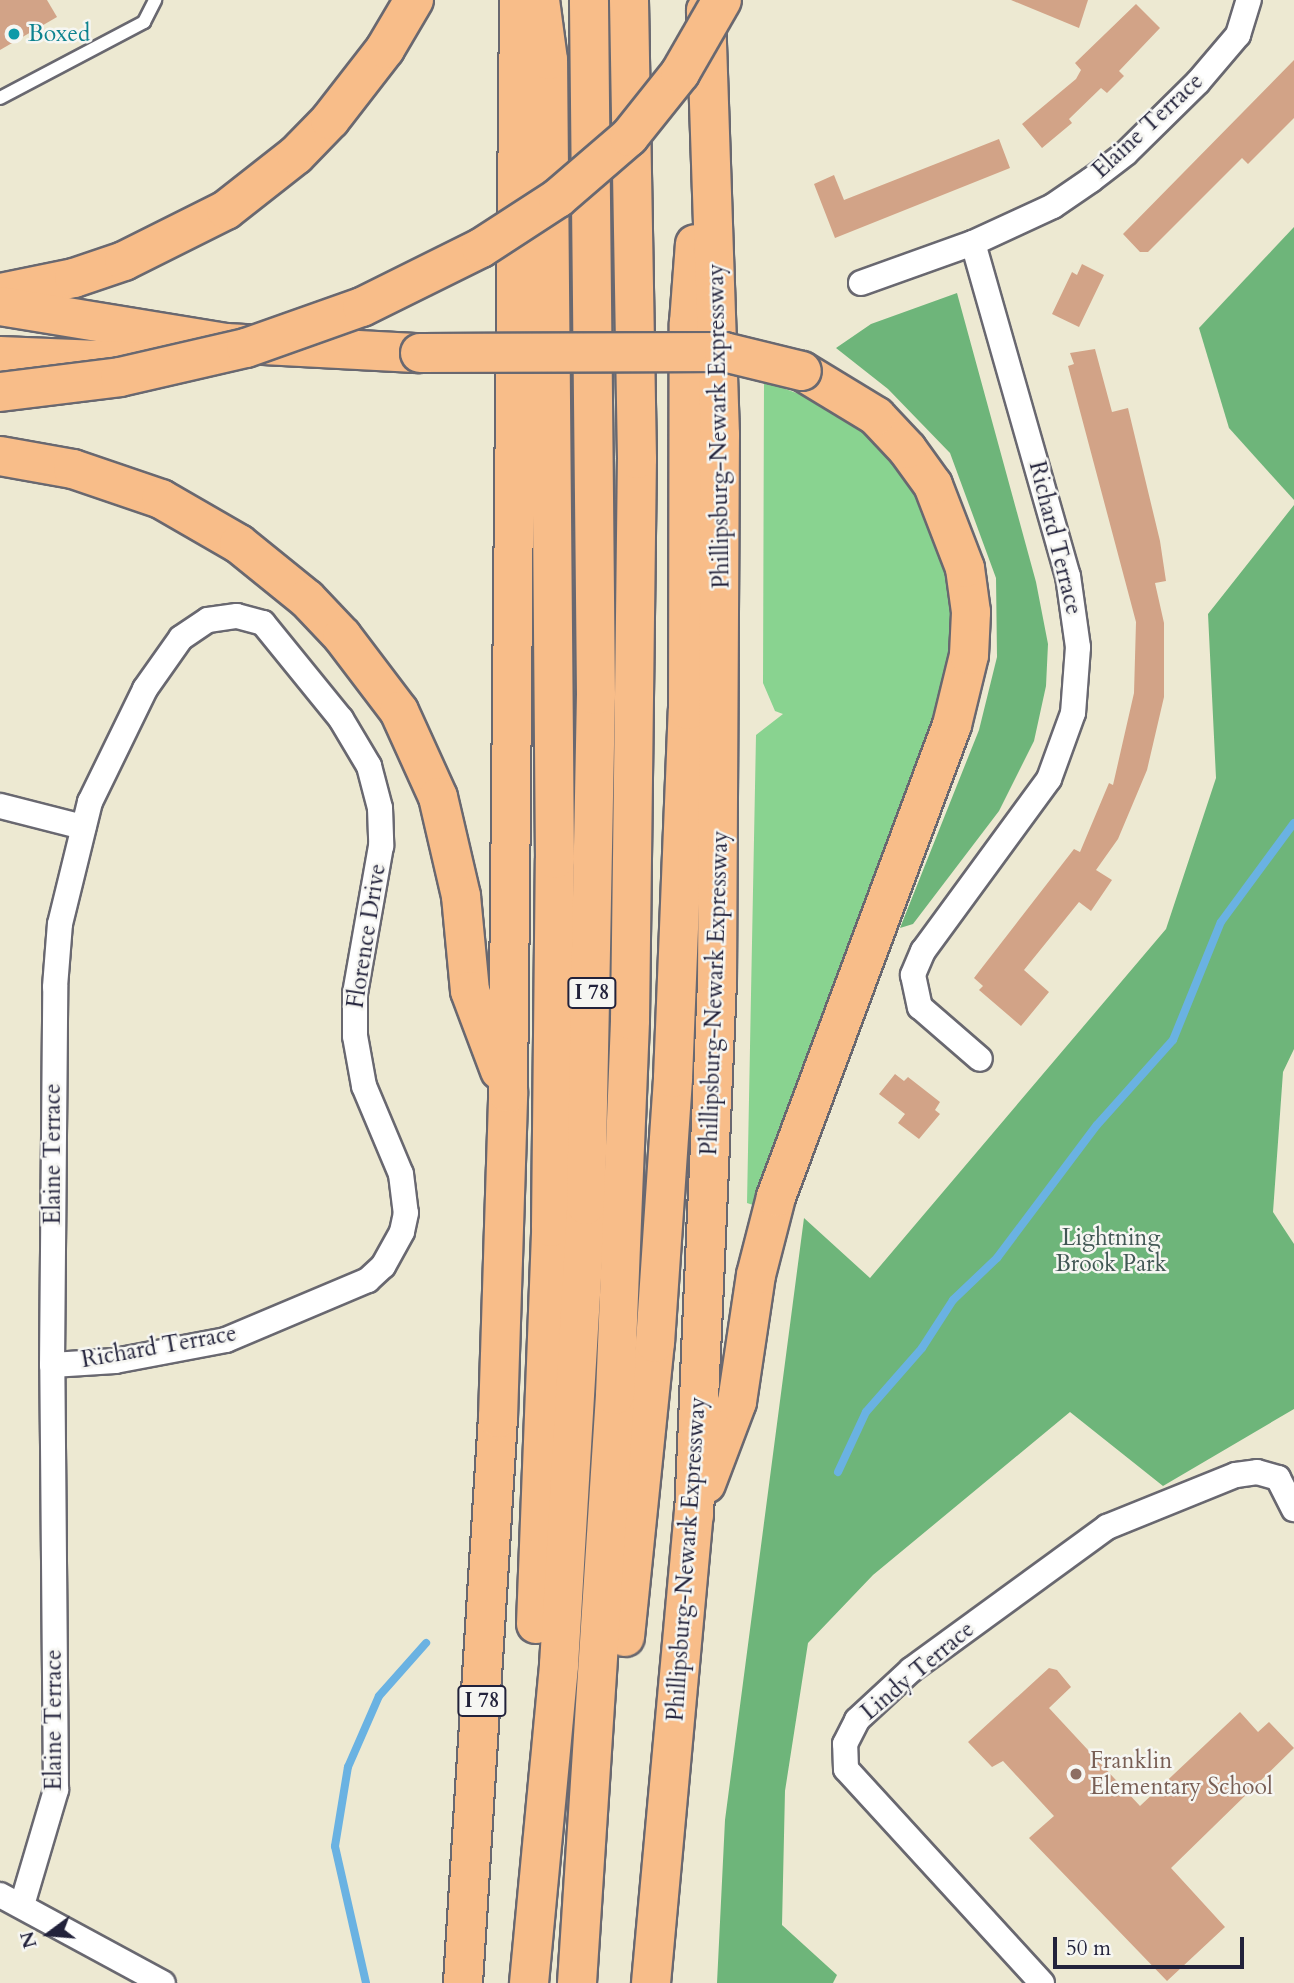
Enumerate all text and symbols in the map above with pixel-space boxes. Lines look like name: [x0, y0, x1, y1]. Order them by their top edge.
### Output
place label: Boxed: [28, 20, 90, 48]
marker: Boxed: [6, 26, 22, 42]
street label: Elaine Terrace: [1087, 68, 1209, 184]
street label: Phillipsburg-Newark Expressway: [702, 263, 736, 589]
street label: Richard Terrace: [1023, 458, 1087, 618]
street label: Phillipsburg-Newark Expressway: [696, 830, 734, 1156]
street label: Florence Drive: [342, 862, 392, 1010]
road number: I 78: [566, 976, 618, 1010]
street label: Elaine Terrace: [39, 1083, 67, 1225]
park label: Lightning Brook Park: [1055, 1224, 1167, 1278]
street label: Richard Terrace: [79, 1320, 239, 1374]
street label: Phillipsburg-Newark Expressway: [662, 1396, 712, 1722]
street label: Lindy Terrace: [856, 1616, 980, 1726]
street label: Elaine Terrace: [40, 1649, 68, 1791]
road number: I 78: [456, 1684, 508, 1718]
place label: Franklin Elementary School: [1090, 1747, 1273, 1801]
marker: Franklin Elementary School: [1068, 1766, 1084, 1782]
north arrow: [14, 1899, 84, 1969]
scale bar: [1056, 1924, 1247, 1968]
text: N: [14, 1928, 44, 1951]
text: 50 m: [1066, 1934, 1111, 1963]

